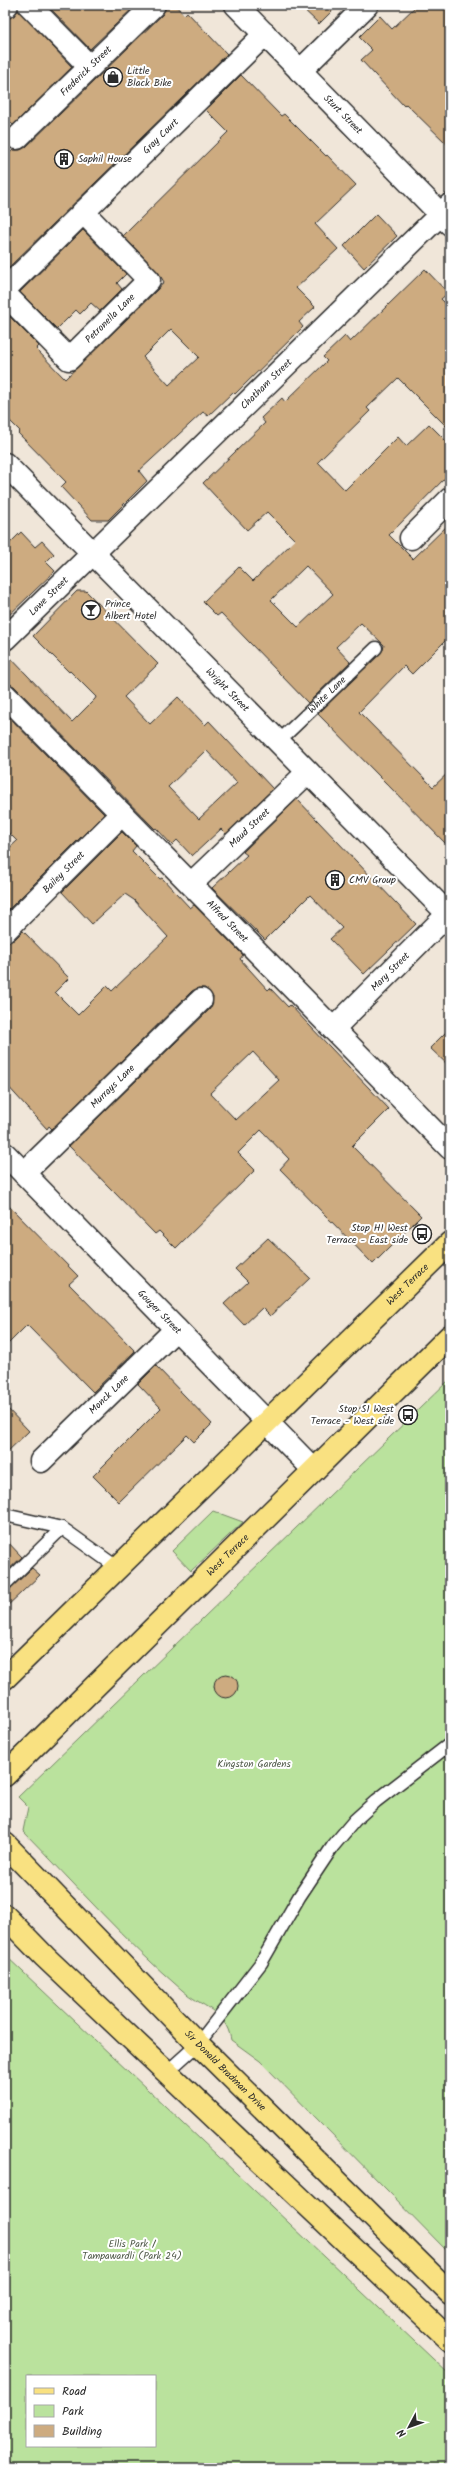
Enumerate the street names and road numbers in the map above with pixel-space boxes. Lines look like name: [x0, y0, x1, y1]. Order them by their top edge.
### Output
street label: Frederick Street: [56, 42, 116, 100]
street label: Sturt Street: [320, 91, 366, 138]
street label: Gray Court: [139, 115, 183, 158]
street label: Petronella Lane: [81, 289, 139, 347]
street label: Chatham Street: [237, 355, 296, 413]
street label: Lowe Street: [25, 573, 72, 620]
street label: Wright Street: [202, 664, 253, 716]
street label: White Lane: [304, 672, 350, 717]
street label: Maud Street: [225, 804, 274, 852]
street label: Bailey Street: [39, 847, 89, 897]
street label: Alfred Street: [202, 896, 252, 946]
street label: Mary Street: [367, 948, 414, 995]
street label: Murrays Lane: [87, 1060, 139, 1112]
street label: West Terrace: [382, 1259, 433, 1309]
street label: Gouger Street: [134, 1286, 185, 1338]
street label: Monck Lane: [85, 1371, 133, 1418]
street label: West Terrace: [203, 1530, 253, 1580]
street label: Sir Donald Bradman Drive: [181, 2026, 270, 2115]

